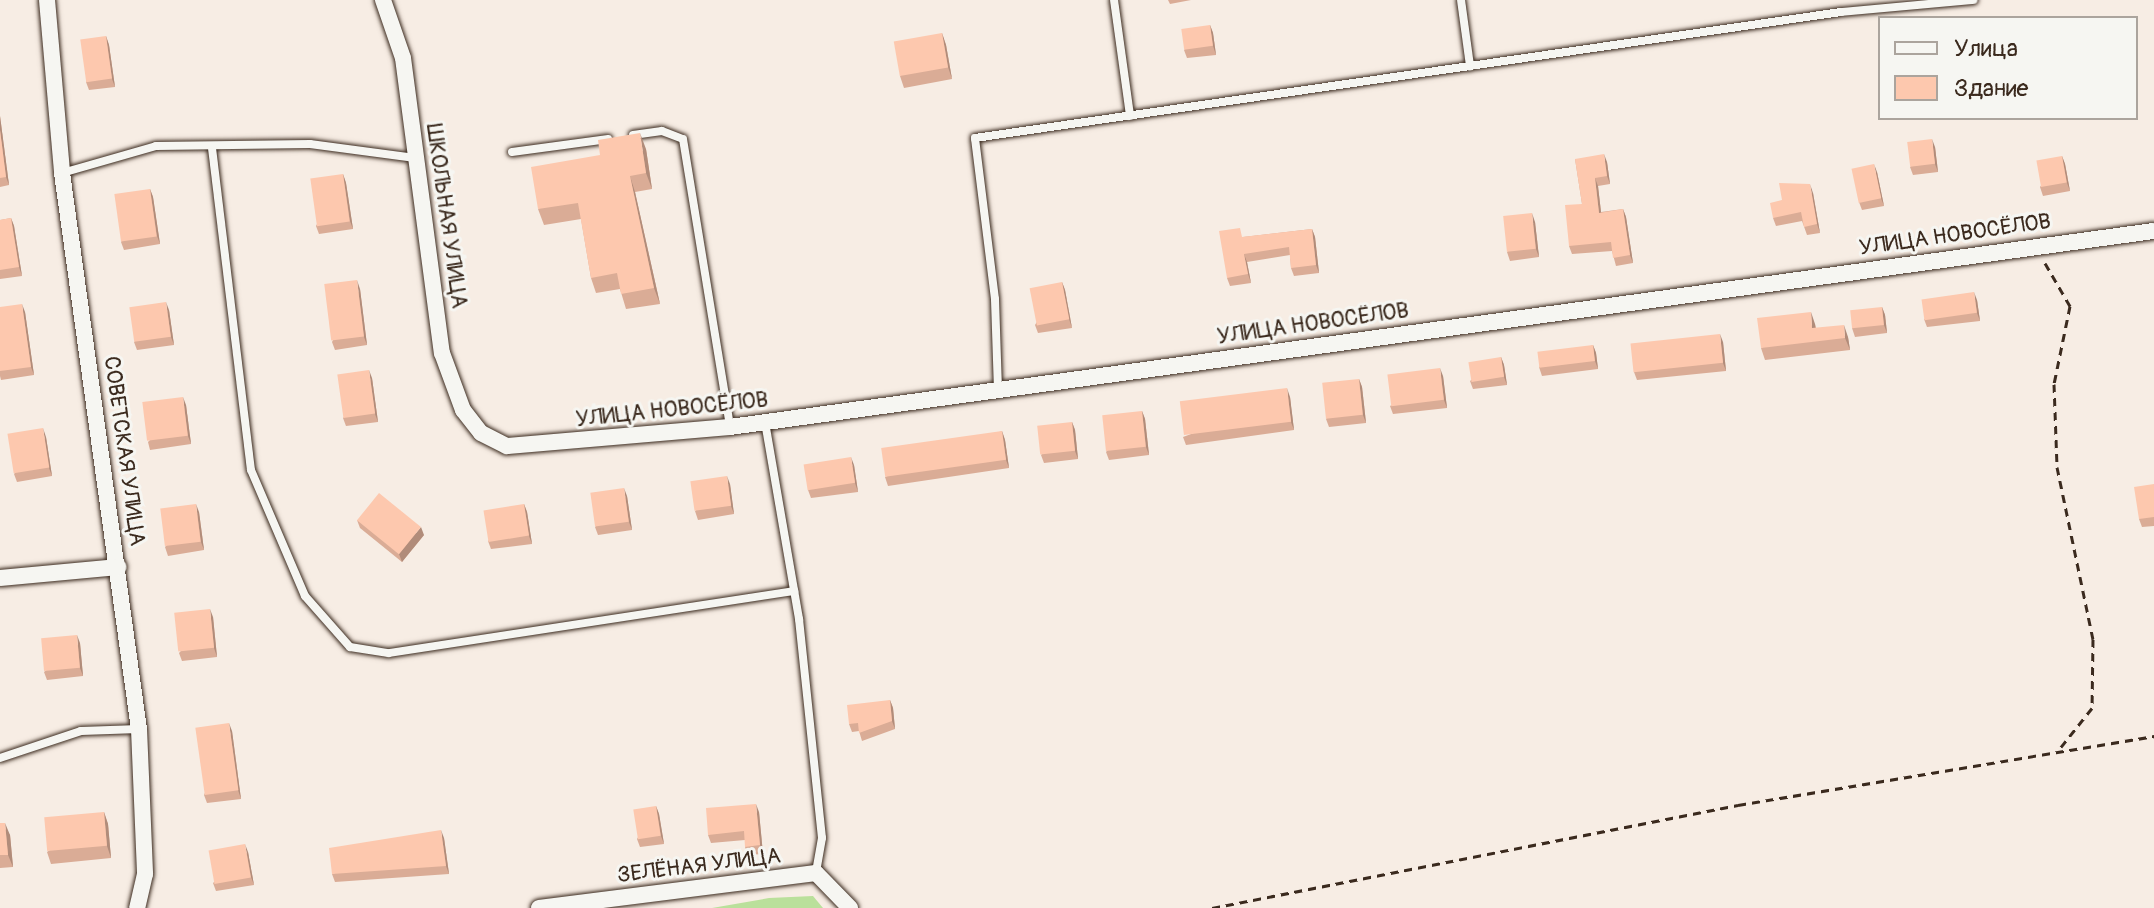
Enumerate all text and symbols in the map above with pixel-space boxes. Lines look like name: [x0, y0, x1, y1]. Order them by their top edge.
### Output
legend: [1878, 16, 2138, 120]
text: Улица: [1954, 34, 2018, 63]
text: Здание: [1954, 74, 2028, 103]
street label: ШКОЛЬНАЯ УЛИЦА: [420, 122, 472, 310]
street label: УЛИЦА НОВОСЁЛОВ: [1857, 208, 2053, 262]
street label: УЛИЦА НОВОСЁЛОВ: [1215, 297, 1411, 351]
street label: СОВЕТСКАЯ УЛИЦА: [98, 355, 150, 547]
street label: УЛИЦА НОВОСЁЛОВ: [575, 387, 769, 433]
street label: ЗЕЛЁНАЯ УЛИЦА: [616, 843, 782, 889]

